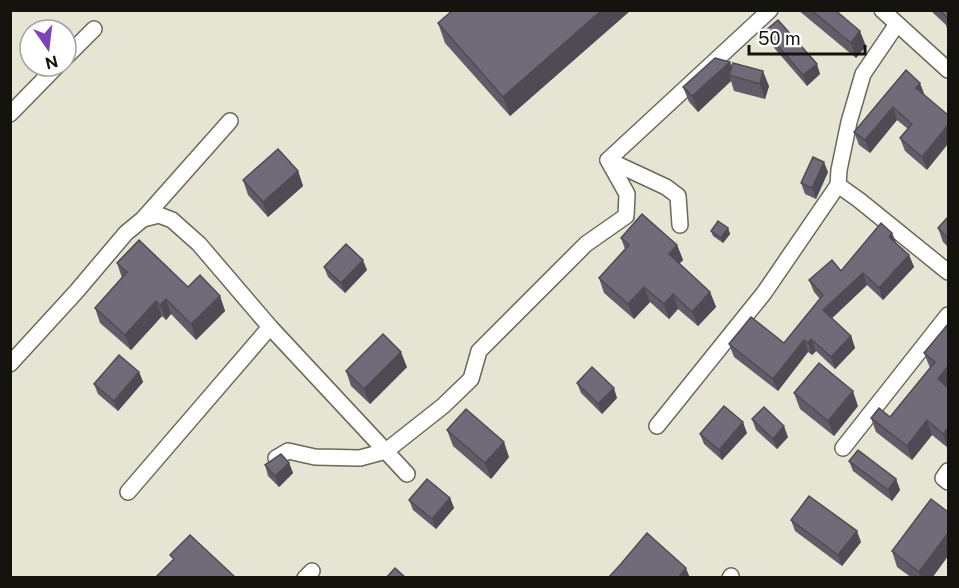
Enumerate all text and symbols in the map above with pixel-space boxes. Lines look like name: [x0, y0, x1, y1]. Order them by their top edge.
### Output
north arrow: [18, 18, 78, 78]
scale bar: [749, 18, 864, 56]
text: 50 m: [758, 28, 801, 49]
text: N: [43, 51, 60, 73]

